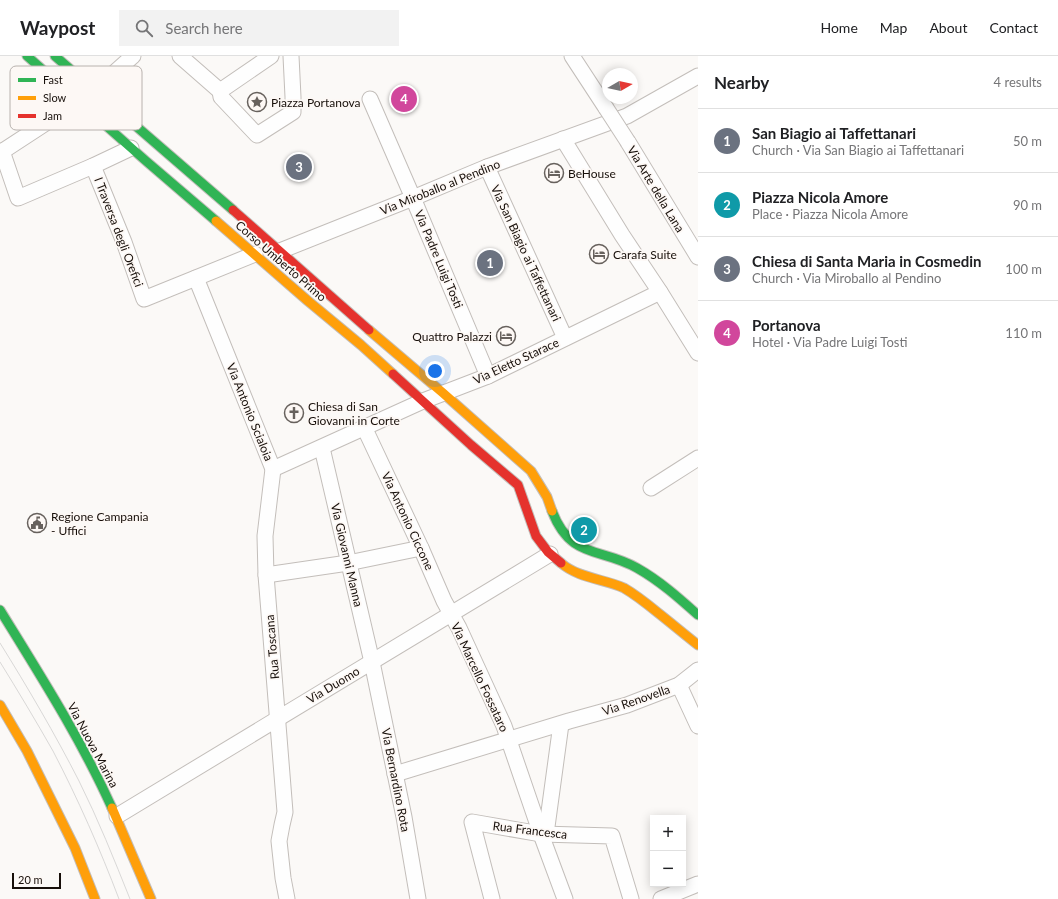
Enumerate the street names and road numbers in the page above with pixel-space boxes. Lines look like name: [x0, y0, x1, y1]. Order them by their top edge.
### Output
street label: Via Arte della Lana: [624, 143, 688, 235]
street label: Via Miroballo al Pendino: [378, 156, 502, 218]
street label: I Traversa degli Orefici: [91, 175, 147, 289]
street label: Via San Biagio ai Taffettanari: [488, 182, 564, 324]
street label: Via Padre Luigi Tosti: [411, 208, 467, 310]
street label: Corso Umberto Primo: [233, 218, 330, 305]
street label: Via Eletto Starace: [471, 335, 561, 387]
street label: Via Antonio Scialoia: [223, 361, 277, 463]
street label: Via Antonio Ciccone: [379, 469, 437, 573]
street label: Via Giovanni Manna: [328, 502, 366, 608]
street label: Rua Toscana: [262, 614, 282, 680]
street label: Via Marcello Fossataro: [448, 620, 512, 734]
street label: Via Duomo: [304, 663, 362, 707]
street label: Via Renovella: [600, 681, 672, 719]
street label: Via Nuova Marina: [64, 700, 122, 790]
street label: Via Bernardino Rota: [379, 727, 413, 833]
street label: Rua Francesca: [492, 818, 568, 842]

